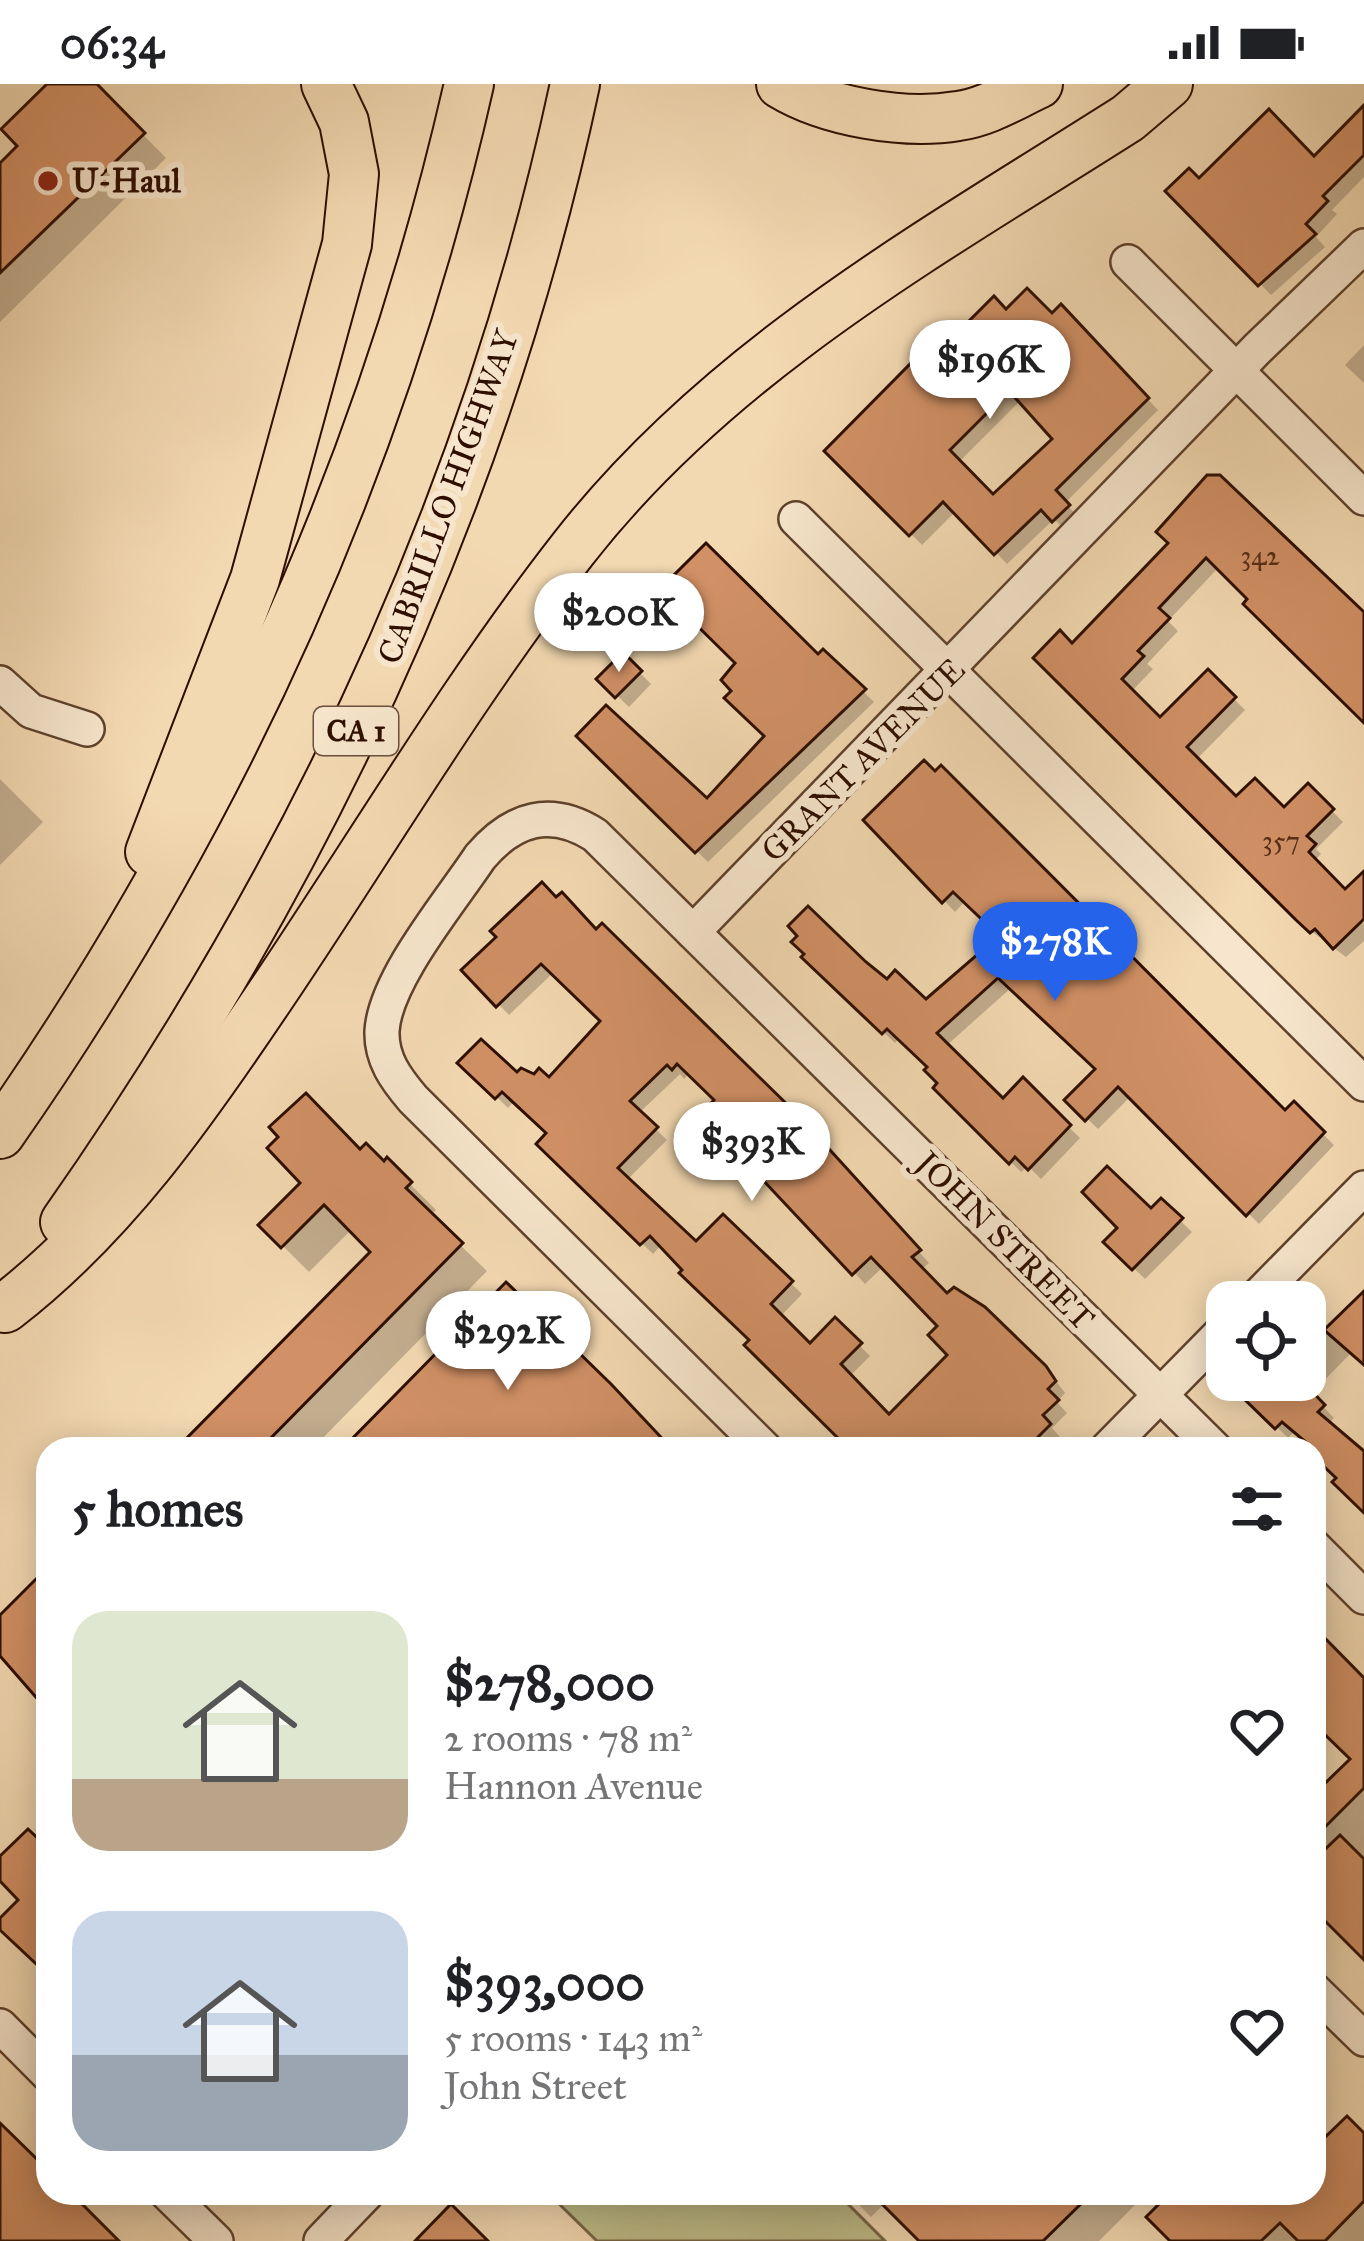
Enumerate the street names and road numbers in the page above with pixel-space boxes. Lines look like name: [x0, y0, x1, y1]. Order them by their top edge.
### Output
street label: CABRILLO HIGHWAY: [369, 324, 527, 669]
street label: GRANT AVENUE: [753, 650, 973, 870]
road number: CA 1: [314, 707, 398, 755]
street label: JOHN STREET: [905, 1141, 1103, 1339]

